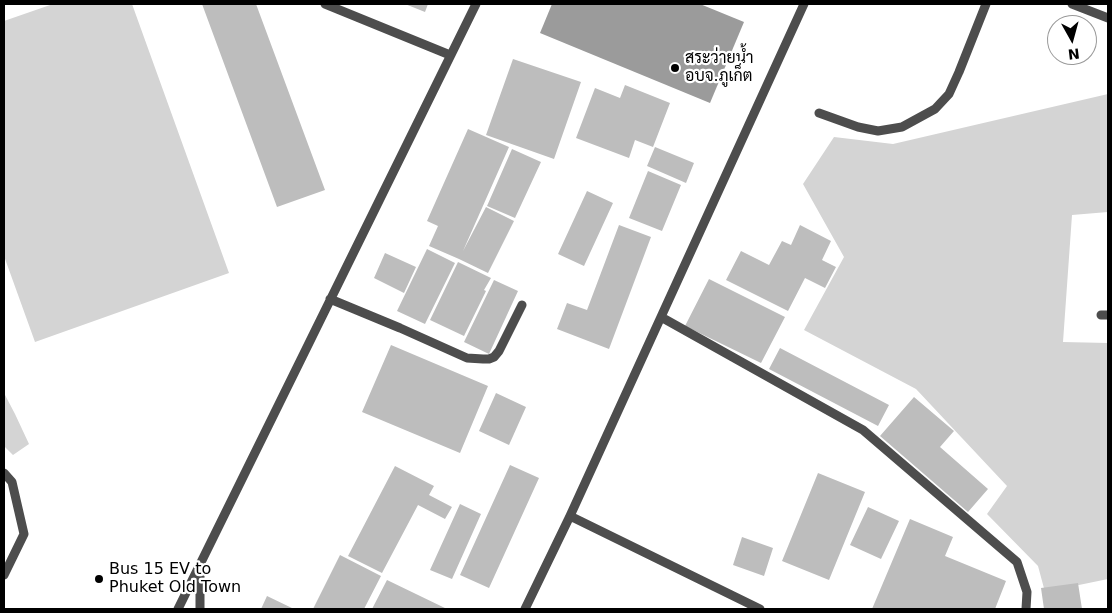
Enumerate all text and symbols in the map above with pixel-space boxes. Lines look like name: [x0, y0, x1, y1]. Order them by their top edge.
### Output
north arrow: [1047, 15, 1097, 65]
text: N: [1067, 45, 1080, 63]
place label: สระว่ายน้ำ อบจ.ภูเก็ต: [685, 49, 754, 87]
marker: สระว่ายน้ำ อบจ.ภูเก็ต: [669, 62, 681, 74]
place label: Bus 15 EV to Phuket Old Town: [109, 560, 241, 598]
marker: Bus 15 EV to Phuket Old Town: [93, 573, 105, 585]

